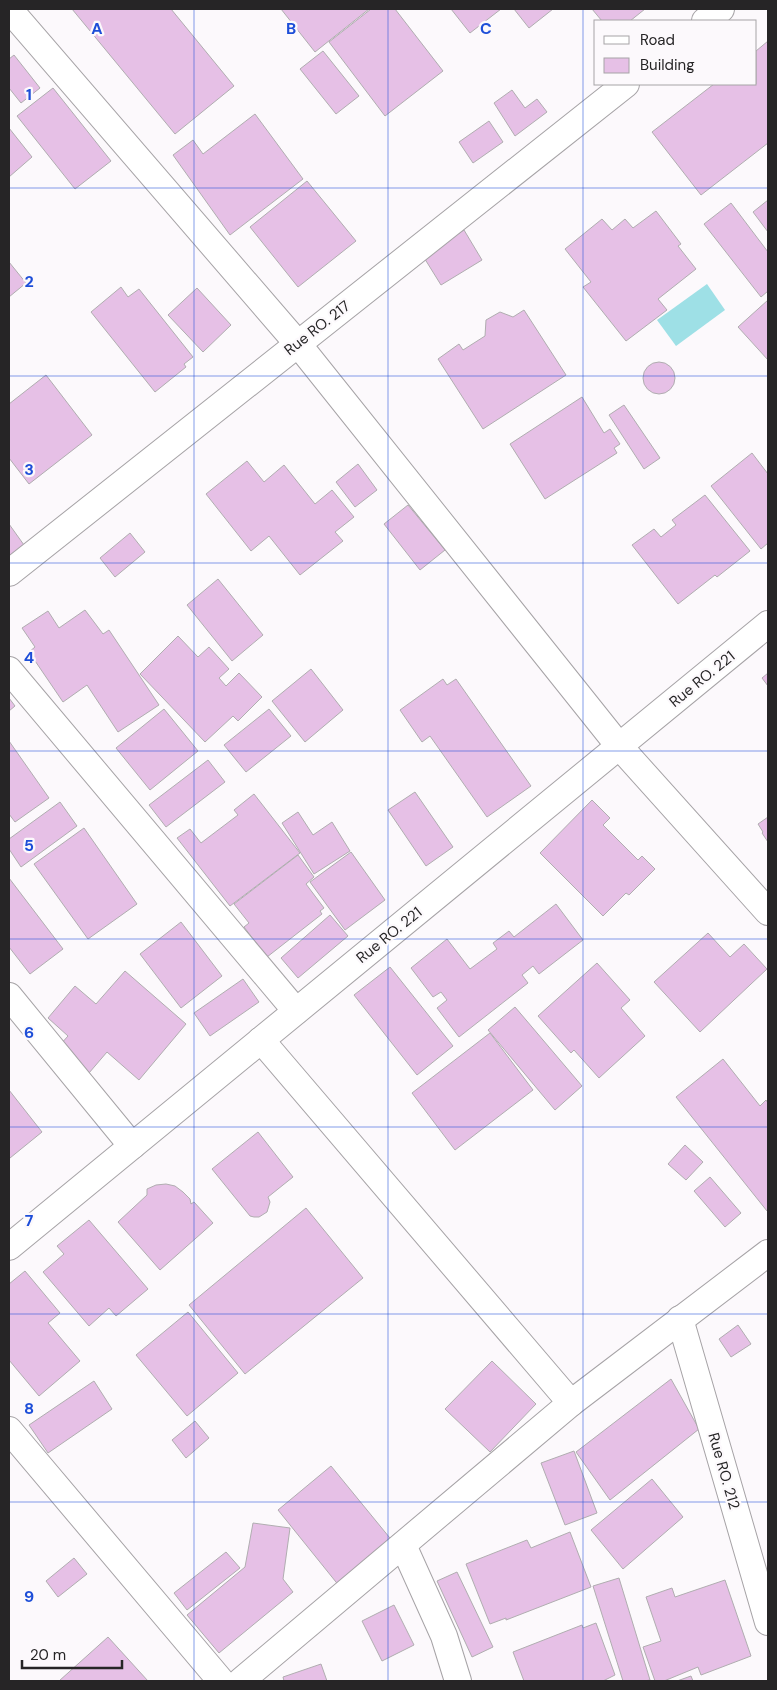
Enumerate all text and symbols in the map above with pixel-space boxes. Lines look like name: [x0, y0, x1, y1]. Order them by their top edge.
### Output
text: A: [91, 18, 103, 39]
text: B: [286, 18, 296, 39]
text: C: [480, 18, 492, 39]
legend: [594, 20, 757, 85]
text: Road: [640, 30, 675, 50]
text: Building: [640, 55, 695, 75]
text: 1: [26, 84, 32, 105]
text: 2: [24, 271, 34, 292]
street label: Rue RO. 217: [280, 296, 354, 360]
text: 3: [24, 459, 34, 480]
street label: Rue RO. 221: [665, 646, 739, 712]
text: 4: [24, 647, 34, 668]
text: 5: [24, 835, 34, 856]
street label: Rue RO. 221: [352, 902, 426, 968]
text: 6: [24, 1022, 34, 1043]
text: 7: [25, 1210, 34, 1231]
text: 8: [24, 1398, 34, 1419]
street label: Rue RO. 212: [703, 1430, 745, 1512]
text: 9: [24, 1586, 34, 1607]
scale bar: [22, 1638, 122, 1670]
text: 20 m: [30, 1645, 66, 1665]

